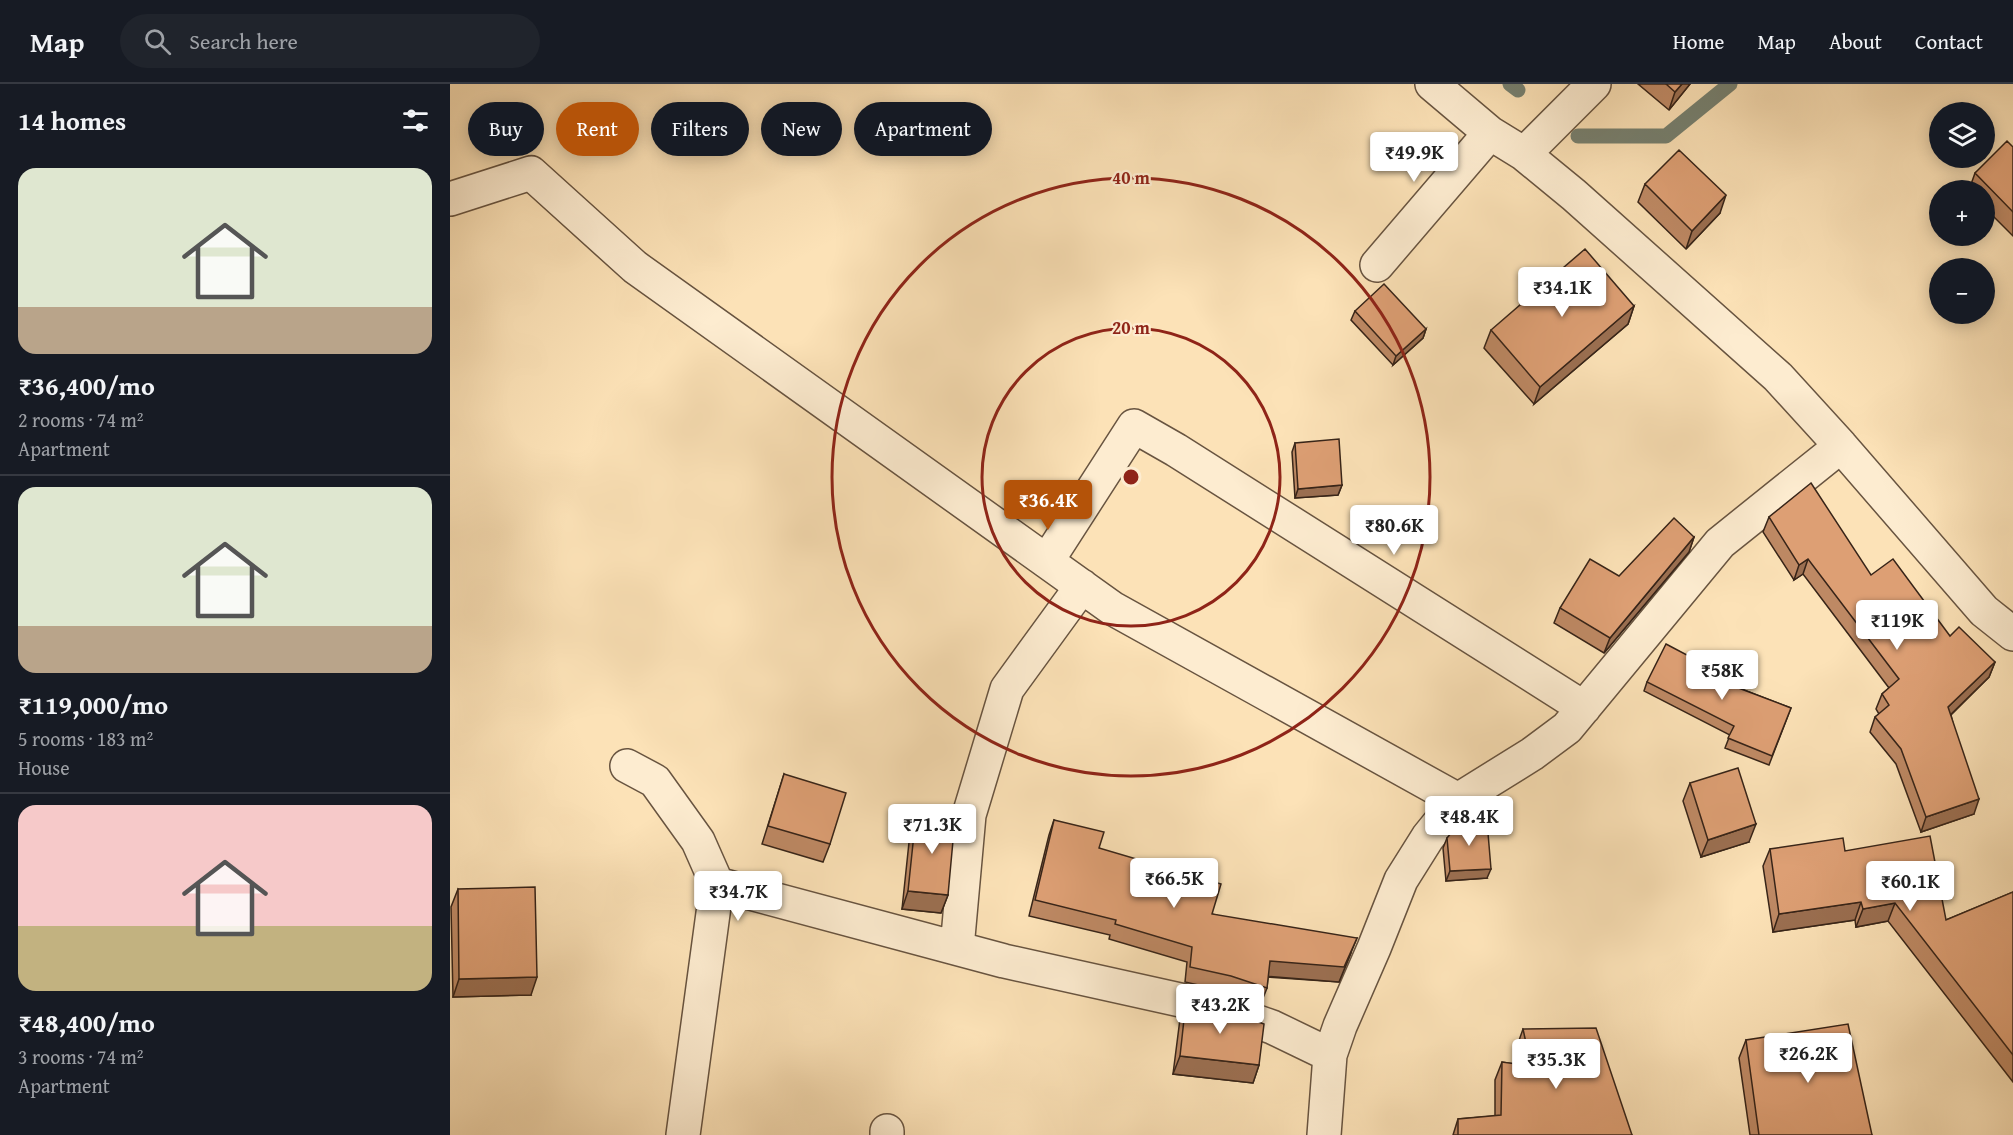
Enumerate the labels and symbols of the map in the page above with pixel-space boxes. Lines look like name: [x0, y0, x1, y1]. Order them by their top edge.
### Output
pin: ₹49.9K: [1365, 132, 1463, 183]
text: 40 m: [1112, 164, 1151, 191]
pin: ₹34.1K: [1513, 267, 1611, 318]
text: 20 m: [1112, 314, 1151, 341]
centre of rings: [1121, 467, 1141, 487]
pin: ₹36.4K: [999, 480, 1097, 531]
pin: ₹80.6K: [1345, 505, 1443, 556]
pin: ₹119K: [1855, 600, 1939, 651]
pin: ₹58K: [1686, 650, 1758, 701]
pin: ₹48.4K: [1420, 796, 1518, 847]
pin: ₹71.3K: [883, 804, 981, 855]
pin: ₹66.5K: [1125, 858, 1223, 909]
pin: ₹60.1K: [1861, 861, 1959, 912]
pin: ₹34.7K: [689, 871, 787, 922]
pin: ₹43.2K: [1171, 984, 1269, 1035]
pin: ₹26.2K: [1759, 1033, 1857, 1084]
pin: ₹35.3K: [1507, 1039, 1605, 1090]

